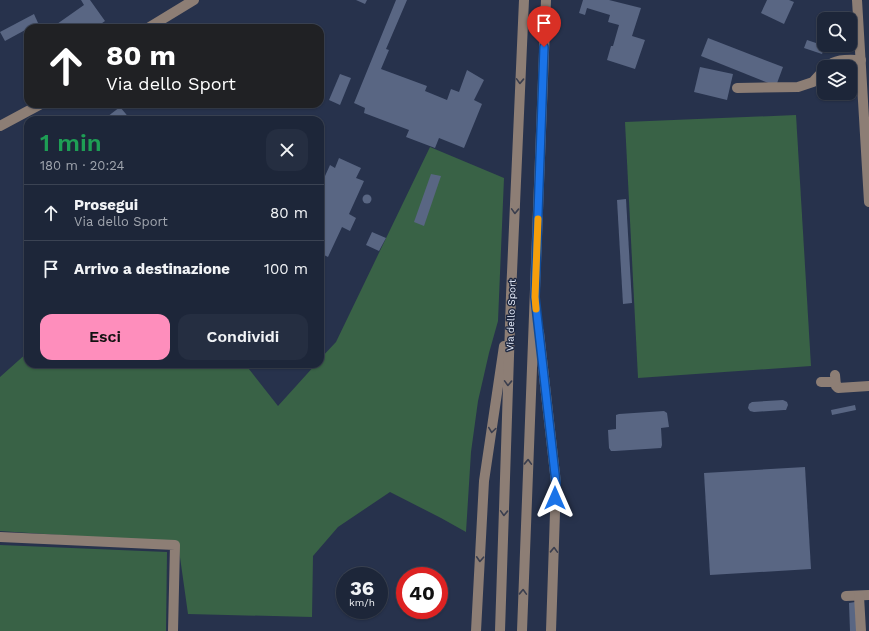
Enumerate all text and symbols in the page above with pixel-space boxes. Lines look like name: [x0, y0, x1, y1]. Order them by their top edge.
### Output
pin: [527, 6, 561, 47]
icon: arrive: [533, 12, 555, 34]
map controls: [817, 12, 857, 100]
button: search: [817, 12, 857, 52]
text: 80 m: [106, 39, 176, 72]
icon: ahead: [40, 40, 92, 92]
button: layers: [817, 60, 857, 100]
text: Via dello Sport: [106, 73, 236, 94]
one-way arrow: [516, 78, 525, 84]
text: 1 min: [40, 129, 102, 157]
button: close: [266, 129, 308, 171]
text: 180 m · 20:24: [40, 158, 124, 173]
text: Prosegui: [74, 196, 138, 214]
icon: ahead: [40, 202, 62, 224]
text: 80 m: [270, 204, 308, 222]
one-way arrow: [511, 208, 519, 214]
text: Via dello Sport: [74, 214, 168, 229]
icon: arrive: [40, 258, 62, 280]
text: Arrivo a destinazione: [74, 260, 230, 278]
text: 100 m: [264, 260, 308, 278]
street label: Via dello Sport: [504, 278, 518, 351]
button: Esci: [40, 314, 170, 360]
button: Condividi: [178, 314, 308, 360]
one-way arrow: [504, 380, 512, 386]
one-way arrow: [488, 427, 497, 433]
one-way arrow: [524, 459, 533, 465]
position arrow: [534, 477, 576, 519]
one-way arrow: [499, 510, 508, 516]
one-way arrow: [549, 547, 558, 553]
one-way arrow: [475, 556, 484, 562]
speed limit sign: 40: [396, 567, 448, 619]
text: 36: [350, 576, 374, 600]
one-way arrow: [519, 589, 528, 595]
text: km/h: [349, 597, 375, 608]

